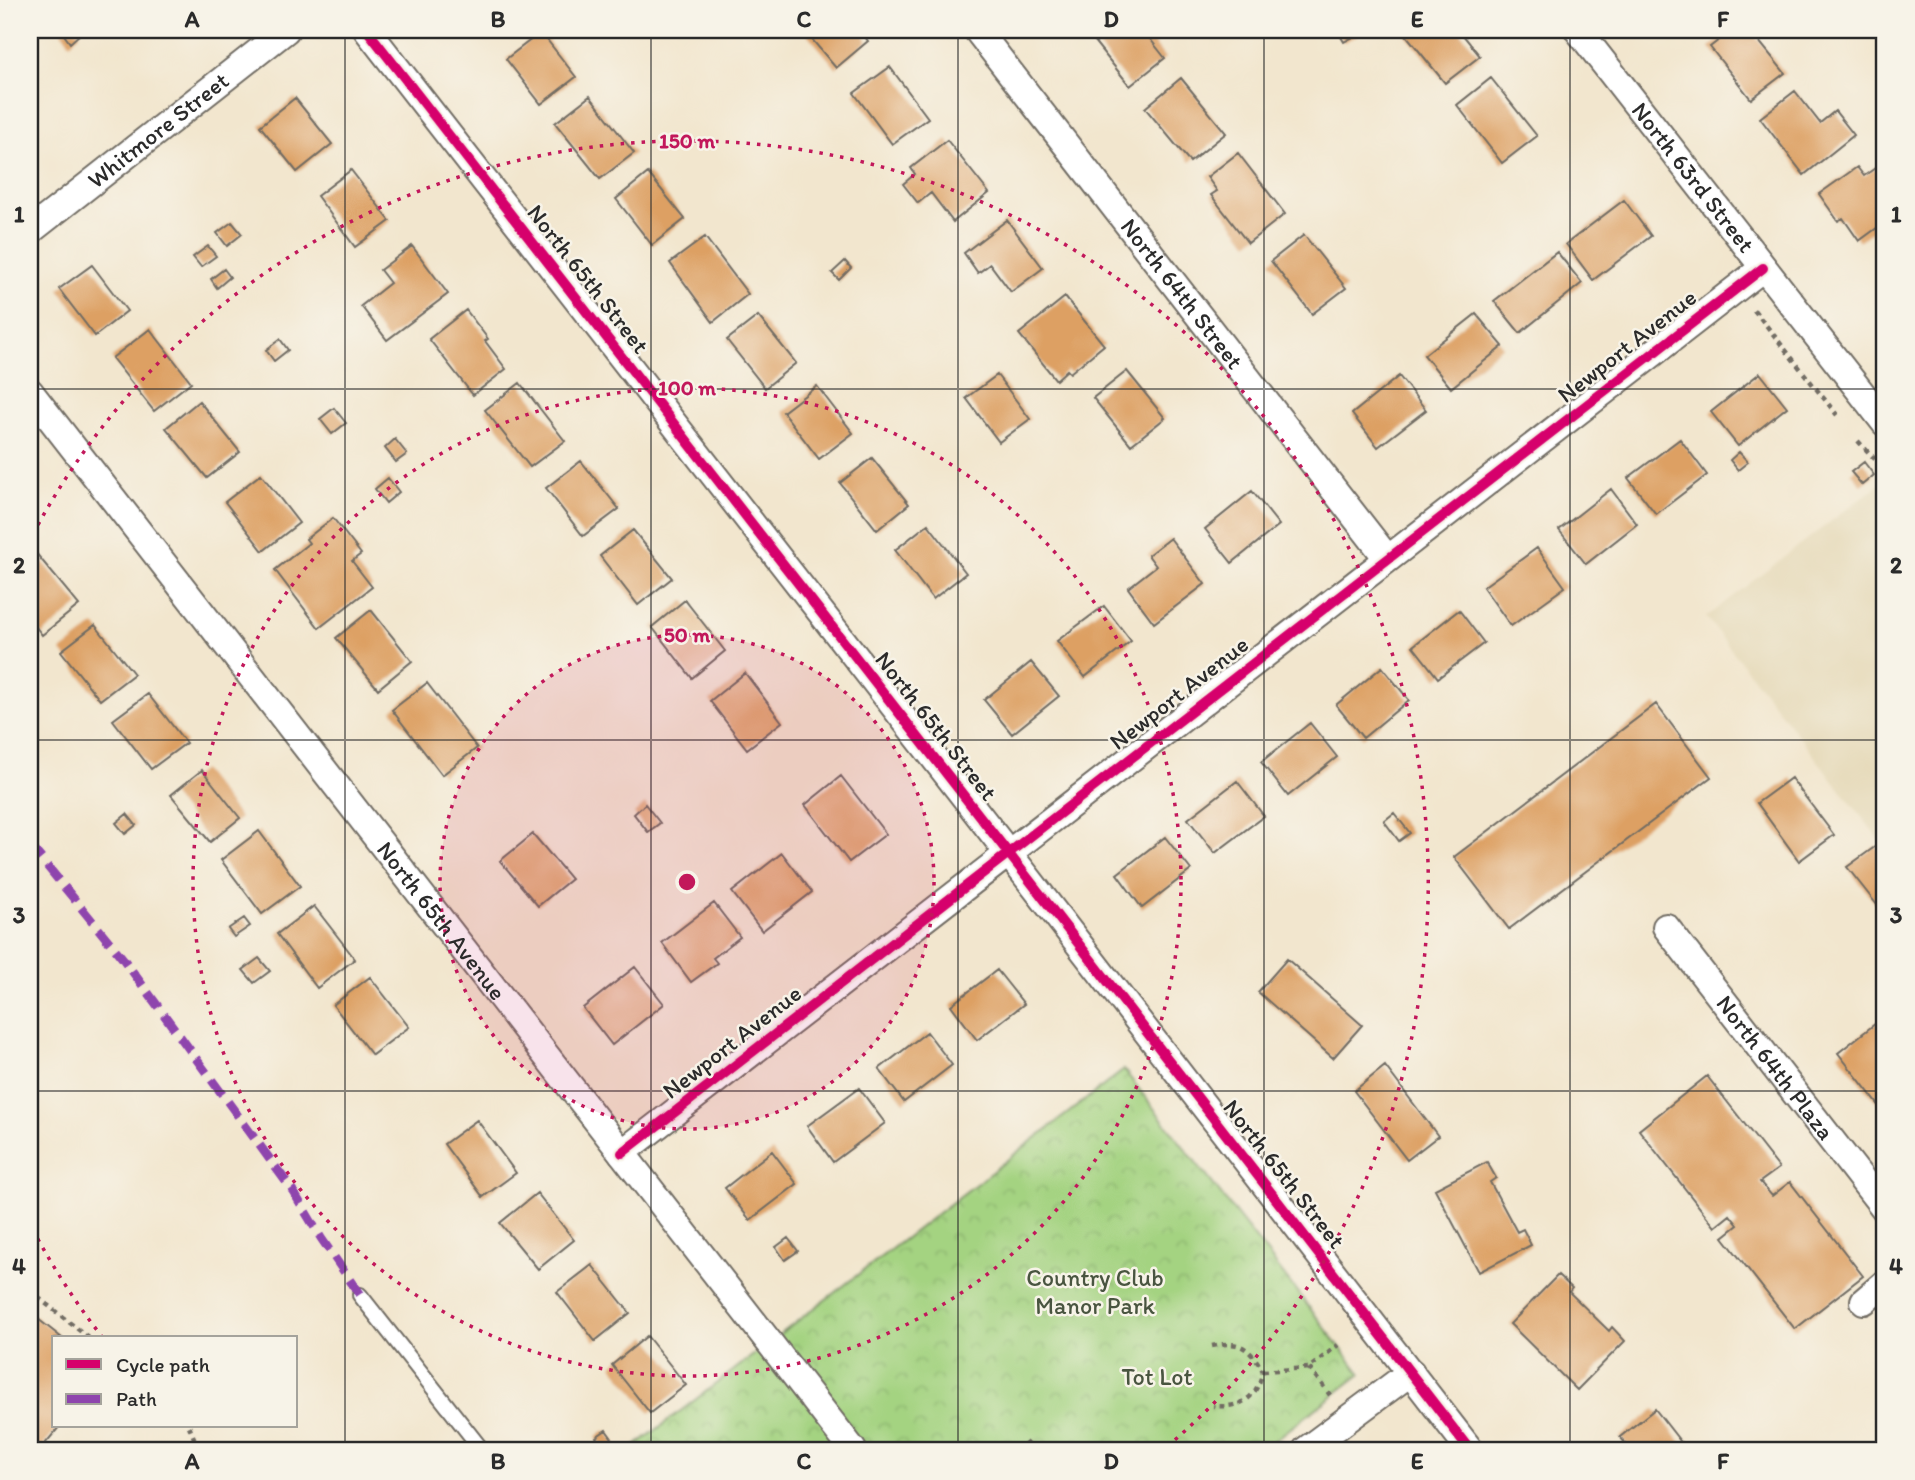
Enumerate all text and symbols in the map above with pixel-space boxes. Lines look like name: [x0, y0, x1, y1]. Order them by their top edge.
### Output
text: A: [184, 5, 200, 33]
text: B: [491, 5, 506, 33]
text: C: [797, 5, 812, 33]
text: D: [1103, 5, 1119, 33]
text: E: [1411, 5, 1424, 33]
text: F: [1717, 5, 1730, 33]
street label: Whitmore Street: [82, 66, 234, 194]
street label: North 63rd Street: [1626, 96, 1761, 258]
text: 150 m: [659, 128, 715, 153]
street label: North 65th Street: [521, 198, 656, 359]
text: 1: [14, 200, 25, 228]
text: 1: [1891, 200, 1902, 228]
street label: North 64th Street: [1115, 212, 1250, 375]
street label: Newport Avenue: [1551, 282, 1702, 409]
text: 100 m: [658, 375, 716, 400]
text: 2: [13, 551, 26, 579]
text: 2: [1890, 551, 1903, 579]
text: 50 m: [664, 622, 711, 647]
street label: Newport Avenue: [1103, 629, 1254, 756]
street label: North 65th Street: [869, 645, 1004, 806]
street label: North 65th Avenue: [371, 835, 513, 1006]
centre of rings: [675, 870, 699, 894]
text: 3: [13, 901, 26, 929]
text: 3: [1890, 901, 1903, 929]
street label: Newport Avenue: [656, 978, 807, 1105]
street label: North 64th Plaza: [1710, 989, 1841, 1145]
street label: North 65th Street: [1217, 1093, 1352, 1254]
text: 4: [12, 1252, 26, 1280]
text: 4: [1889, 1252, 1903, 1280]
park label: Country Club Manor Park: [1026, 1263, 1164, 1320]
legend: [52, 1336, 298, 1428]
text: Cycle path: [116, 1352, 210, 1377]
park label: Tot Lot: [1122, 1362, 1193, 1391]
text: Path: [116, 1386, 157, 1411]
text: A: [184, 1447, 200, 1475]
text: B: [491, 1447, 506, 1475]
text: C: [797, 1447, 812, 1475]
text: D: [1103, 1447, 1119, 1475]
text: E: [1411, 1447, 1424, 1475]
text: F: [1717, 1447, 1730, 1475]

